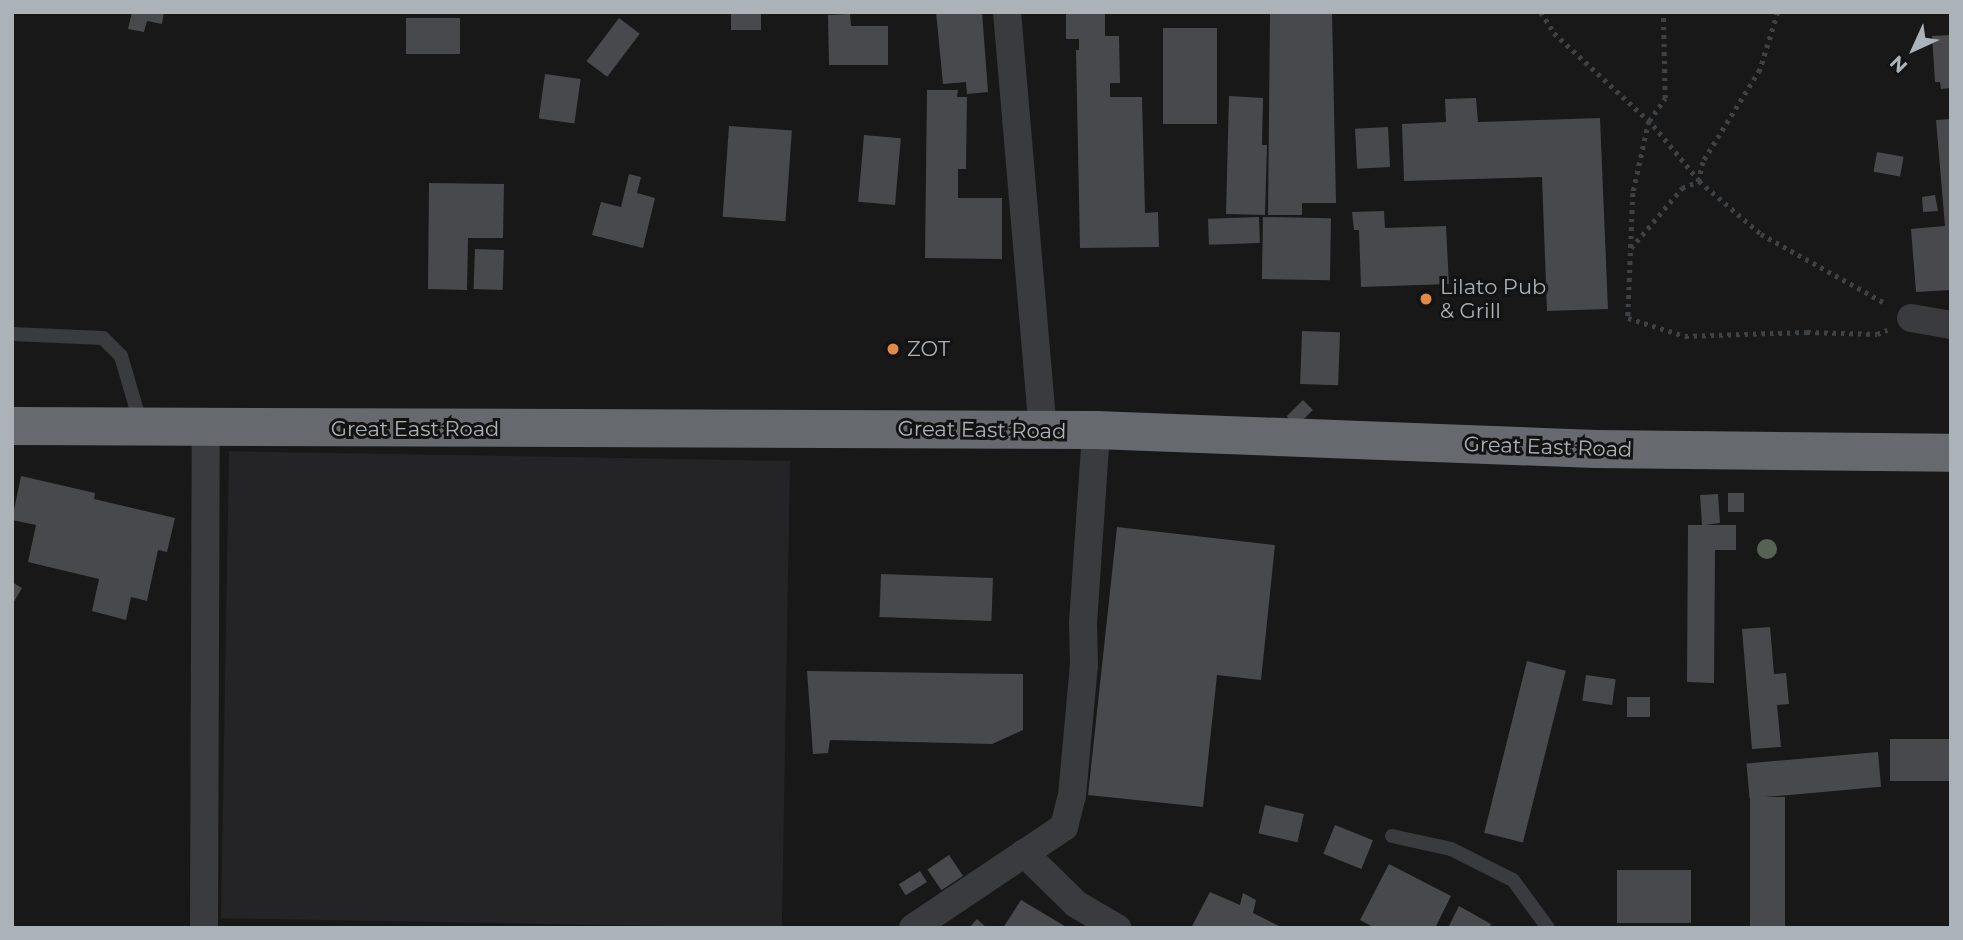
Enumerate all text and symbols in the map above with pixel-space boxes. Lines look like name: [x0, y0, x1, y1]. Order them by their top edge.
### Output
north arrow: [1879, 14, 1949, 84]
text: N: [1885, 51, 1912, 78]
place label: Lilato Pub & Grill: [1440, 274, 1546, 324]
marker: Lilato Pub & Grill: [1418, 291, 1434, 307]
place label: ZOT: [907, 336, 950, 362]
marker: ZOT: [885, 341, 901, 357]
street label: Great East Road: [331, 416, 499, 442]
street label: Great East Road: [897, 416, 1067, 444]
street label: Great East Road: [1463, 431, 1633, 463]

